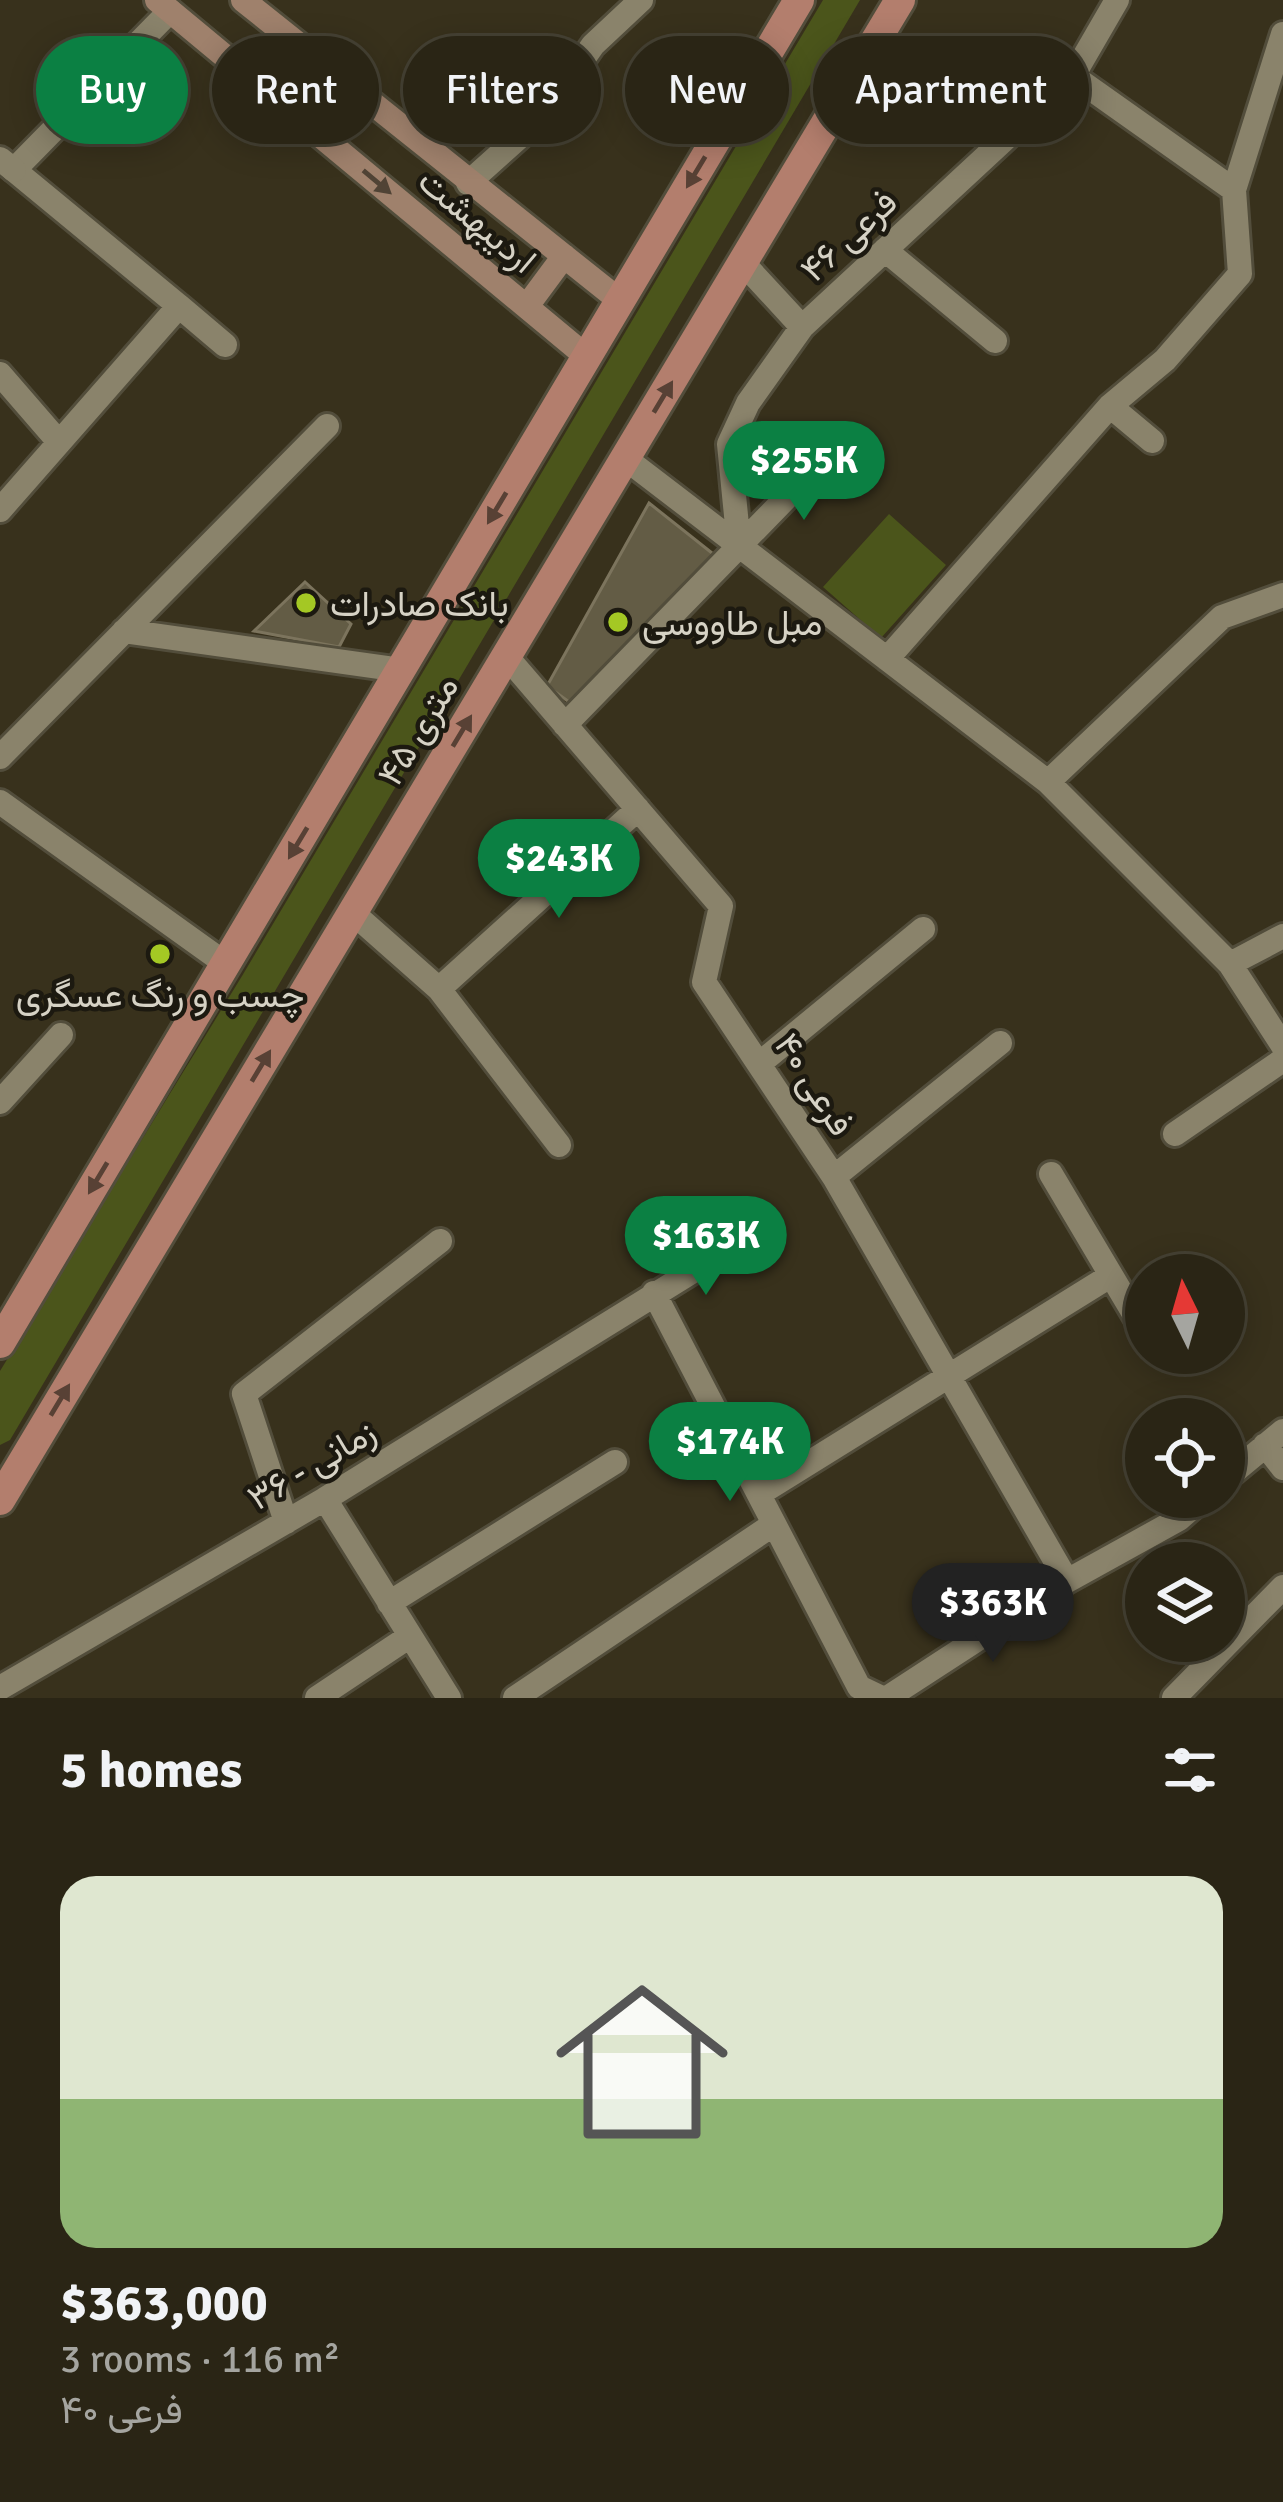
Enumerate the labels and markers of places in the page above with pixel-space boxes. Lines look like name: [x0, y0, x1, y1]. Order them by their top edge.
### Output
pin: $255K: [720, 421, 888, 523]
place label: بانک صادرات: [330, 582, 509, 627]
marker: بانک صادرات: [293, 590, 319, 616]
place label: مبل طاووسی: [642, 601, 822, 646]
marker: مبل طاووسی: [605, 609, 631, 635]
pin: $243K: [475, 819, 643, 921]
marker: چسب و رنگ عسگری: [147, 941, 173, 967]
place label: چسب و رنگ عسگری: [16, 973, 304, 1019]
pin: $163K: [622, 1196, 790, 1298]
pin: $174K: [646, 1402, 814, 1504]
pin: $363K: [909, 1563, 1077, 1665]

